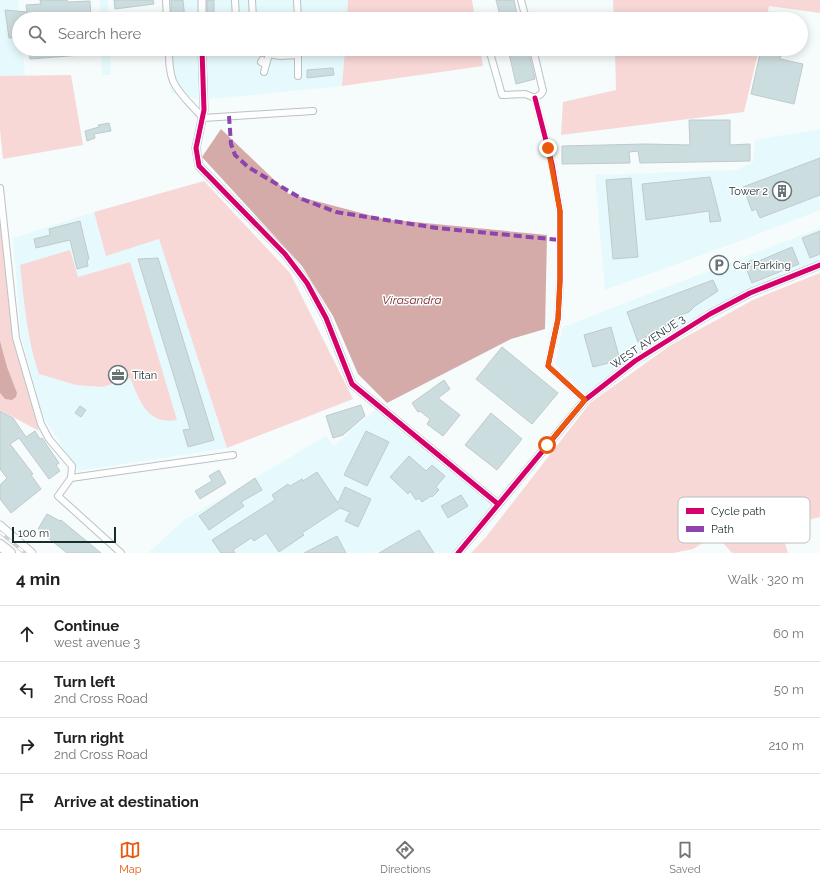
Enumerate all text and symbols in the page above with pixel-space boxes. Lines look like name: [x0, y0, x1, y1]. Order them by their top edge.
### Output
search box: [12, 12, 808, 56]
icon: search: [26, 23, 48, 45]
text: Search here: [58, 25, 141, 43]
route end: [539, 139, 557, 157]
building icon: Tower 2: [771, 180, 793, 202]
place label: Tower 2: [729, 185, 768, 198]
parking icon: Car Parking: [708, 254, 730, 276]
place label: Car Parking: [733, 259, 791, 272]
water label: Virasandra: [382, 293, 442, 307]
street label: WEST AVENUE 3: [608, 312, 688, 372]
office icon: Titan: [107, 364, 129, 386]
place label: Titan: [132, 369, 157, 382]
route start: [538, 436, 556, 454]
legend: [678, 497, 810, 543]
text: Cycle path: [711, 505, 765, 518]
text: Path: [711, 523, 734, 536]
scale bar: [12, 525, 116, 544]
text: 100 m: [18, 527, 49, 540]
text: 4 min: [16, 569, 60, 589]
text: Walk · 320 m: [728, 572, 804, 587]
text: Continue: [54, 617, 119, 635]
icon: ahead: [16, 623, 38, 645]
text: 60 m: [773, 626, 804, 641]
text: west avenue 3: [54, 635, 140, 650]
text: Turn left: [54, 673, 115, 691]
icon: left: [16, 679, 38, 701]
text: 50 m: [774, 682, 804, 697]
text: 2nd Cross Road: [54, 691, 148, 706]
text: Turn right: [54, 729, 124, 747]
icon: right: [16, 735, 38, 757]
text: 210 m: [768, 738, 804, 753]
text: 2nd Cross Road: [54, 747, 148, 762]
icon: arrive: [16, 791, 38, 813]
text: Arrive at destination: [54, 793, 199, 811]
tab: Map: [119, 839, 142, 876]
tab: Directions: [380, 839, 431, 876]
tab: Saved: [669, 839, 701, 876]

